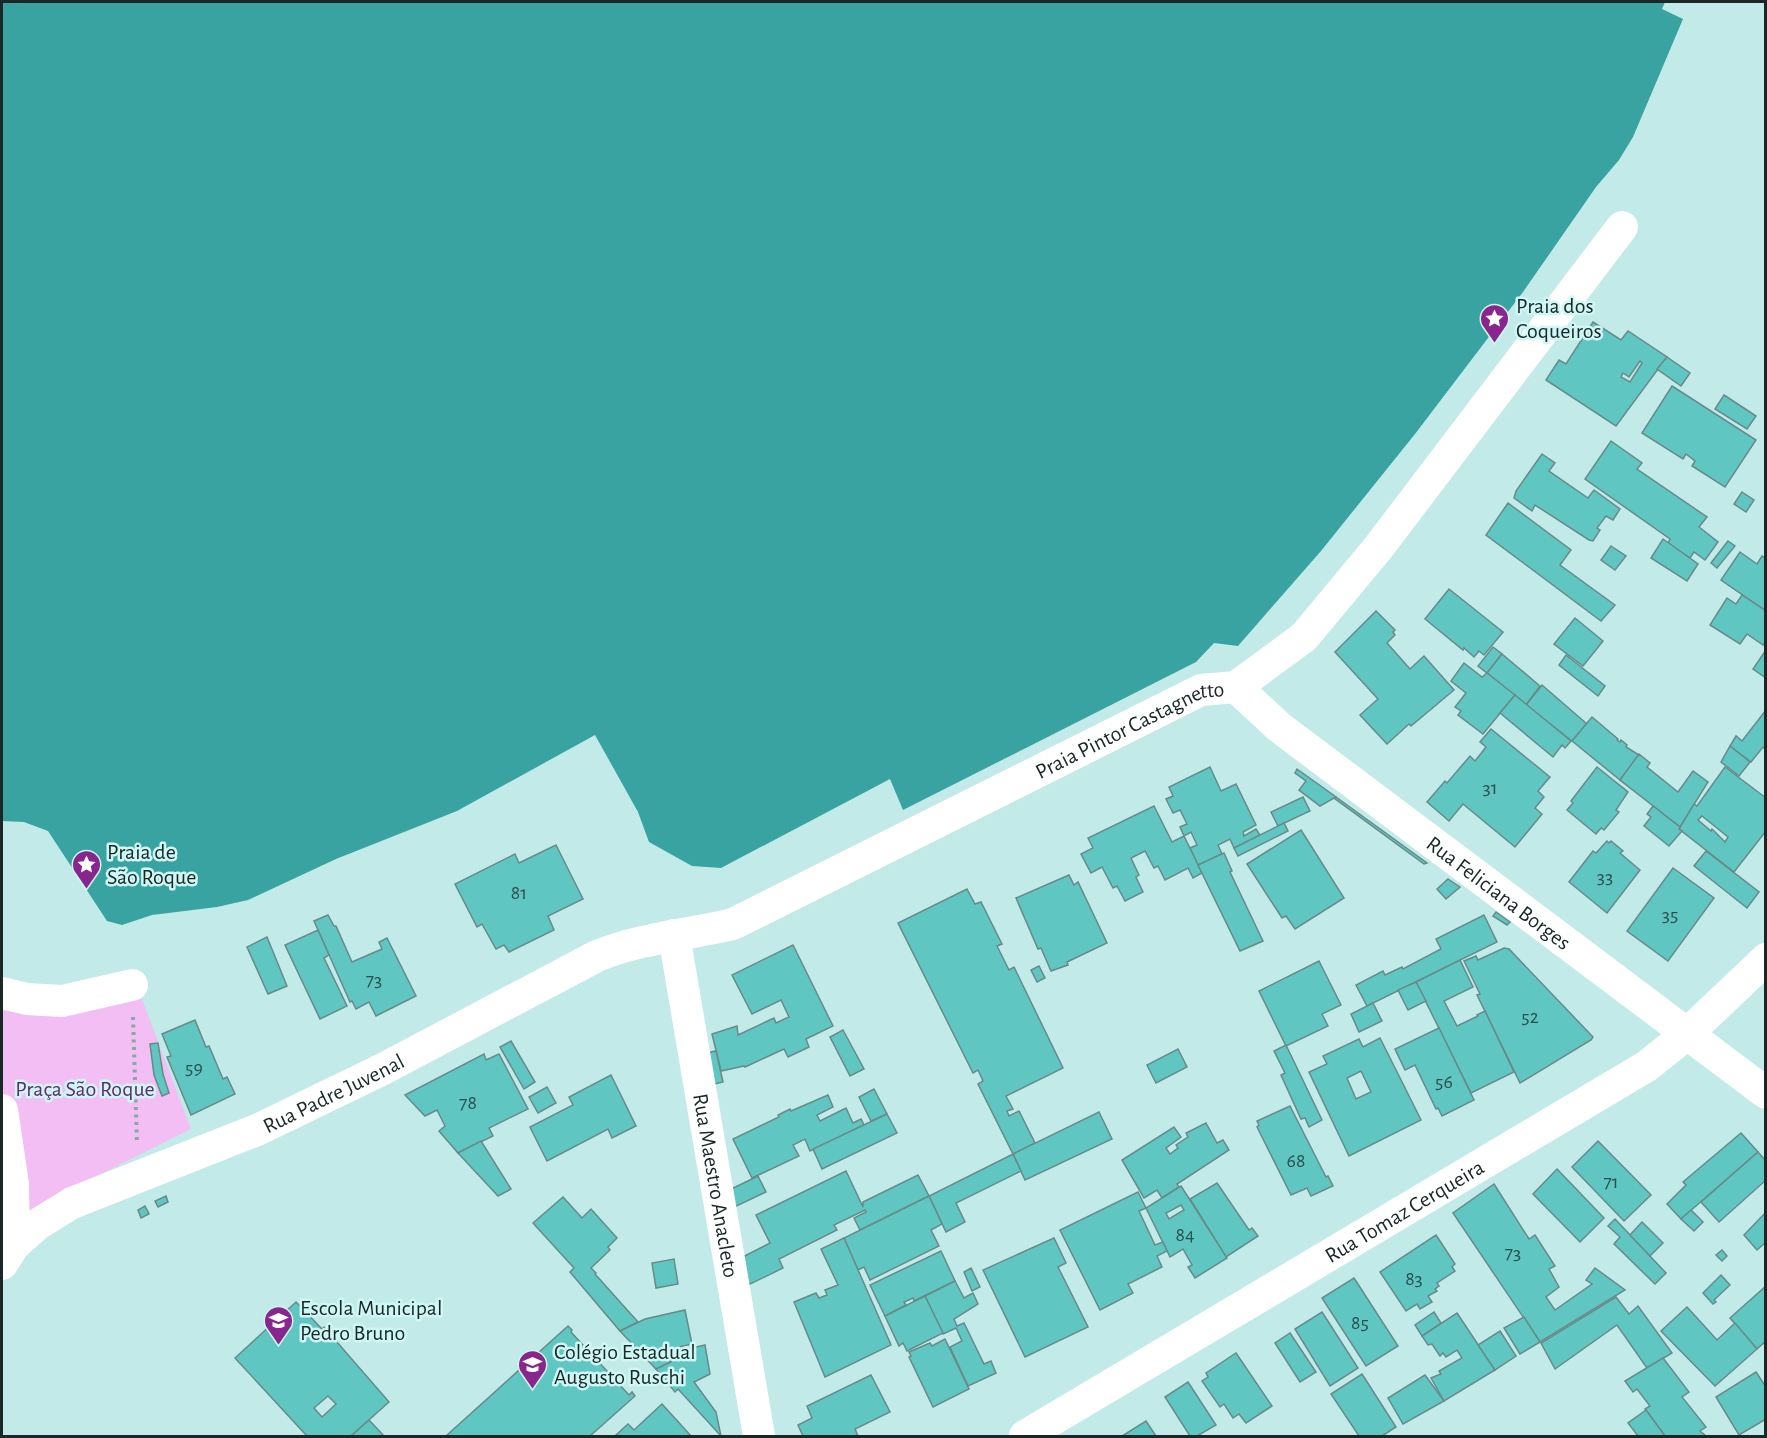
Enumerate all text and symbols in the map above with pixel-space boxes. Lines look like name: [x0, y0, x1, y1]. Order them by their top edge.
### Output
place label: Praia dos Coqueiros: [1516, 295, 1602, 342]
place icon: Praia dos Coqueiros: [1479, 302, 1511, 344]
street label: Praia Pintor Castagnetto: [1032, 678, 1225, 783]
house number: 31: [1482, 778, 1498, 798]
street label: Rua Feliciana Borges: [1422, 832, 1575, 954]
place label: Praia de São Roque: [107, 841, 196, 888]
place icon: Praia de São Roque: [70, 848, 102, 890]
house number: 33: [1597, 867, 1613, 887]
house number: 81: [511, 883, 527, 903]
house number: 35: [1662, 905, 1678, 925]
house number: 73: [366, 970, 382, 990]
house number: 52: [1521, 1007, 1539, 1027]
street label: Rua Padre Juvenal: [260, 1050, 408, 1137]
house number: 59: [185, 1058, 203, 1078]
house number: 56: [1435, 1072, 1453, 1092]
park label: Praça São Roque: [15, 1078, 155, 1100]
street label: Rua Maestro Anacleto: [689, 1092, 742, 1279]
house number: 78: [459, 1093, 477, 1113]
house number: 68: [1287, 1151, 1305, 1171]
street label: Rua Tomaz Cerqueira: [1321, 1156, 1488, 1267]
house number: 71: [1603, 1172, 1619, 1192]
house number: 84: [1175, 1225, 1195, 1245]
house number: 73: [1505, 1243, 1521, 1263]
house number: 83: [1405, 1269, 1423, 1289]
place label: Escola Municipal Pedro Bruno: [300, 1297, 442, 1344]
school or university icon: Escola Municipal Pedro Bruno: [263, 1304, 295, 1346]
house number: 85: [1351, 1313, 1369, 1333]
place label: Colégio Estadual Augusto Ruschi: [554, 1341, 696, 1388]
school or university icon: Colégio Estadual Augusto Ruschi: [517, 1348, 549, 1390]

